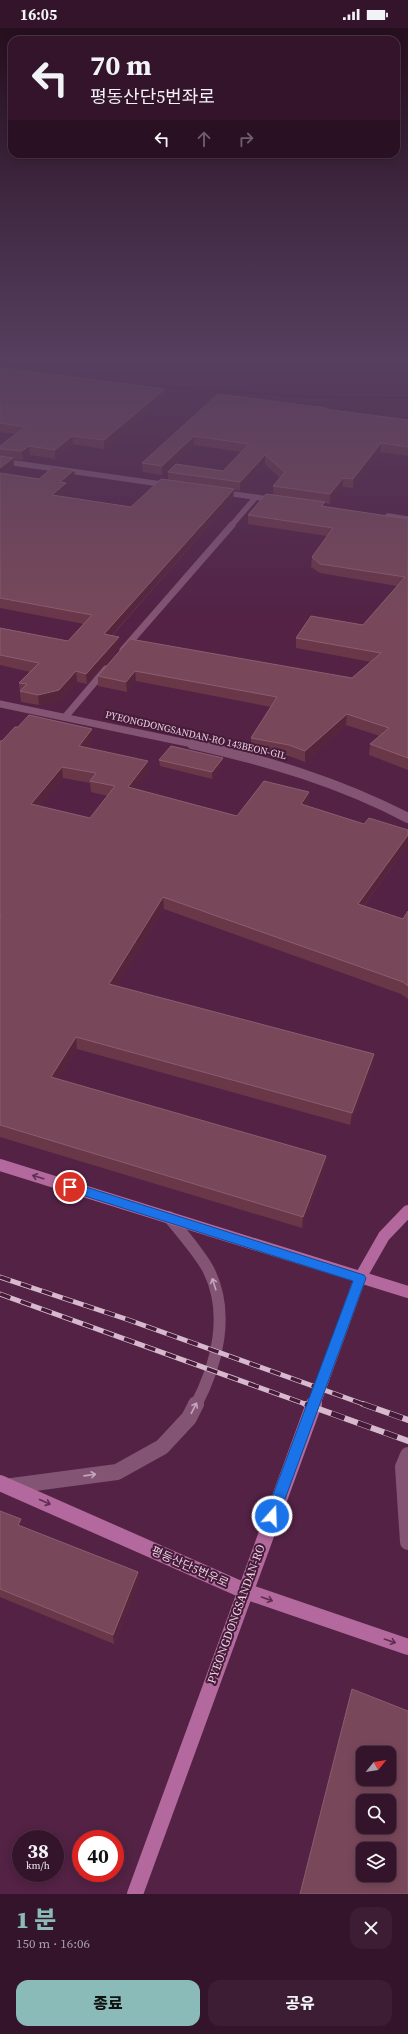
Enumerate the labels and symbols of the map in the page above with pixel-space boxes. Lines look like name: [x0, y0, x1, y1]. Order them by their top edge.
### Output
street label: PYEONGDONGSANDAN-RO 143BEON-GIL: [104, 708, 288, 762]
pin: [53, 1170, 87, 1204]
one-way arrow: [32, 1173, 45, 1180]
one-way arrow: [210, 1277, 217, 1290]
one-way arrow: [191, 1402, 199, 1414]
one-way arrow: [83, 1472, 96, 1479]
position arrow: [251, 1495, 293, 1537]
one-way arrow: [39, 1499, 51, 1507]
street label: PYEONGDONGSANDAN-RO: [203, 1542, 269, 1686]
street label: 평동산단5번우로: [149, 1543, 231, 1591]
one-way arrow: [261, 1595, 273, 1603]
one-way arrow: [383, 1638, 396, 1645]
north arrow: [356, 1746, 396, 1786]
speed limit sign: 40: [72, 1830, 124, 1882]

